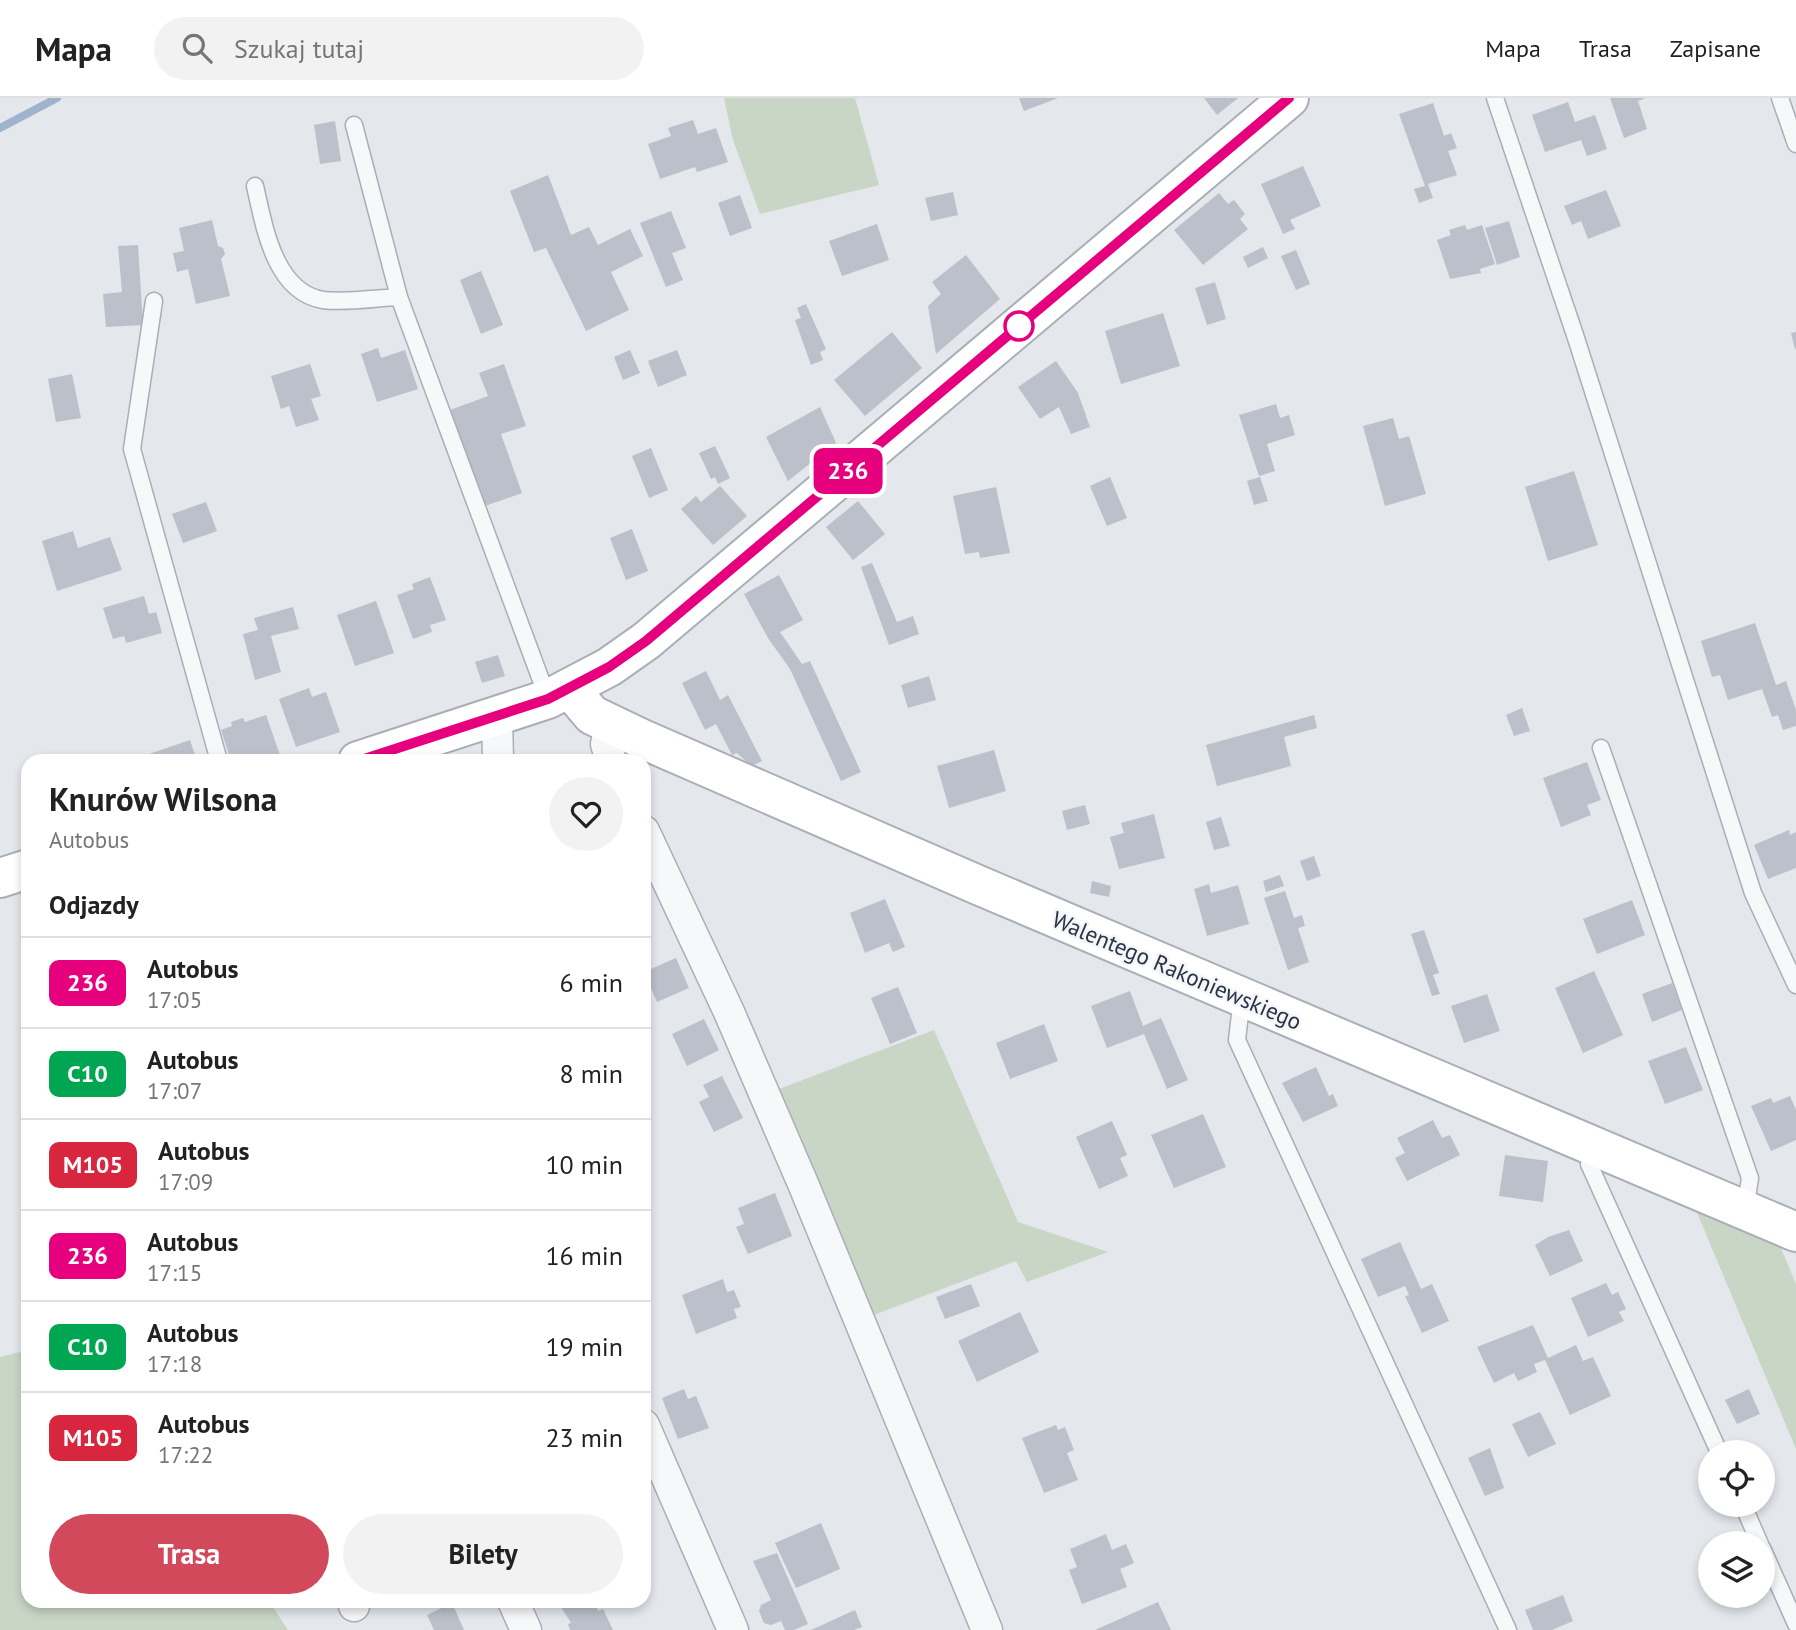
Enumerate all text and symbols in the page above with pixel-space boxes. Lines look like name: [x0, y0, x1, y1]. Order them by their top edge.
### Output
search box: [154, 17, 644, 80]
text: Mapa: [35, 27, 112, 70]
icon: search: [178, 29, 216, 67]
text: Szukaj tutaj: [234, 32, 364, 65]
text: Mapa: [1485, 33, 1541, 64]
text: Trasa: [1579, 33, 1632, 64]
text: Zapisane: [1670, 33, 1761, 64]
unlabelled marker: [1004, 311, 1034, 341]
line badge: 236: [808, 448, 888, 494]
text: 236: [828, 455, 868, 486]
text: Knurów Wilsona: [49, 777, 277, 820]
button: heart: [549, 777, 623, 851]
text: Autobus: [49, 825, 129, 854]
text: Odjazdy: [49, 888, 139, 921]
street label: Walentego Rakoniewskiego: [1048, 904, 1306, 1036]
text: Autobus: [147, 952, 239, 985]
text: 6 min: [560, 966, 623, 999]
text: 236: [67, 967, 108, 998]
text: 17:05: [147, 985, 202, 1014]
text: Autobus: [147, 1043, 239, 1076]
text: 8 min: [560, 1057, 623, 1090]
text: C10: [67, 1058, 108, 1089]
text: 17:07: [147, 1076, 202, 1105]
text: Autobus: [158, 1134, 250, 1167]
text: 10 min: [545, 1148, 623, 1181]
text: M105: [63, 1149, 123, 1180]
text: 17:09: [158, 1167, 213, 1196]
text: Autobus: [147, 1225, 239, 1258]
text: 16 min: [545, 1239, 623, 1272]
text: 236: [67, 1240, 108, 1271]
text: 17:15: [147, 1258, 202, 1287]
text: Autobus: [147, 1316, 239, 1349]
text: 19 min: [545, 1330, 623, 1363]
text: C10: [67, 1331, 108, 1362]
text: 17:18: [147, 1349, 202, 1378]
text: Autobus: [158, 1407, 250, 1440]
text: 23 min: [545, 1421, 623, 1454]
text: M105: [63, 1422, 123, 1453]
text: 17:22: [158, 1440, 213, 1469]
map controls: [1698, 1440, 1775, 1608]
button: locate: [1698, 1440, 1775, 1517]
button: Trasa: [49, 1514, 329, 1594]
button: Bilety: [343, 1514, 623, 1594]
button: layers: [1698, 1531, 1775, 1608]

